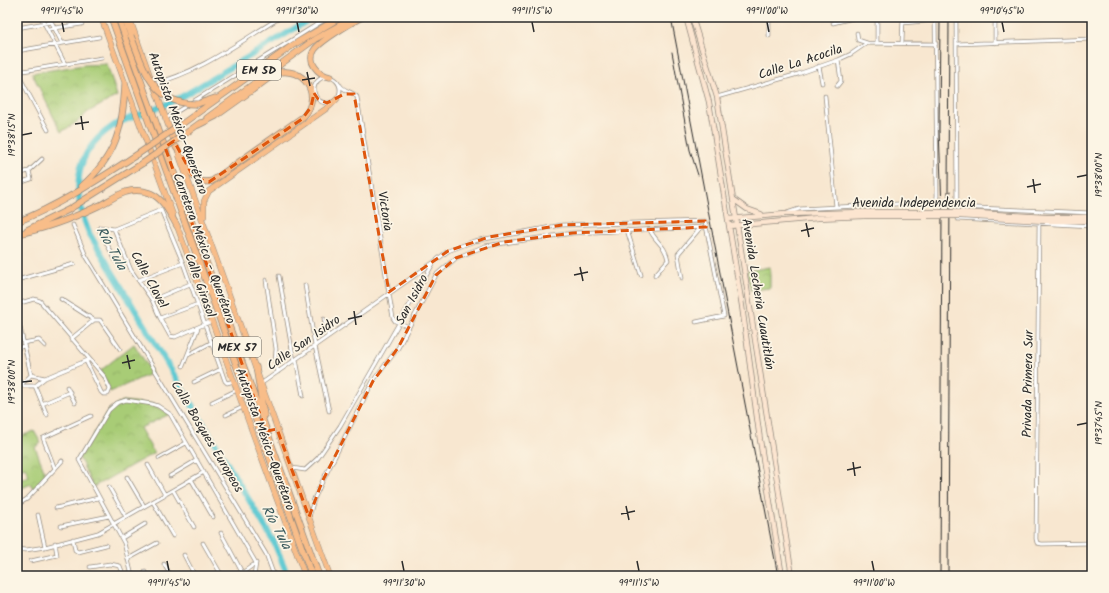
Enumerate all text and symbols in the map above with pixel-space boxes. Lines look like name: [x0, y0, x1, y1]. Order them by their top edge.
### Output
text: 99°11'45"W: [41, 3, 84, 19]
text: 99°11'30"W: [276, 3, 319, 19]
text: 99°11'15"W: [512, 3, 552, 19]
text: 99°11'00"W: [746, 3, 788, 19]
text: 99°10'45"W: [980, 3, 1025, 19]
street label: Calle La Acocila: [756, 39, 845, 86]
street label: Autopista México-Querétaro: [142, 49, 213, 198]
road number: EM 5D: [237, 60, 281, 80]
text: 19°38'15"N: [4, 113, 20, 157]
text: 19°38'00"N: [1091, 152, 1107, 197]
street label: Carretera México - Querétaro: [166, 170, 241, 327]
street label: Victoria: [371, 190, 398, 233]
street label: Avenida Independencia: [852, 193, 976, 214]
street label: Avenida Lecheria Cuautitlán: [735, 217, 780, 372]
water label: Río Tula: [90, 222, 133, 276]
street label: Calle Clavel: [124, 247, 173, 312]
street label: Calle Girasol: [178, 250, 221, 321]
street label: San Isidro: [390, 271, 434, 329]
street label: Calle San Isidro: [263, 310, 345, 376]
street label: Privada Primera Sur: [1017, 329, 1040, 438]
road number: MEX 57: [213, 337, 261, 357]
text: 19°38'00"N: [4, 359, 20, 404]
street label: Autopista México-Querétaro: [229, 365, 300, 514]
street label: Calle Bosques Europeos: [165, 377, 249, 497]
text: 19°37'45"N: [1091, 401, 1107, 445]
water label: Río Tula: [255, 501, 298, 555]
text: 99°11'45"W: [148, 575, 191, 591]
text: 99°11'30"W: [383, 575, 426, 591]
text: 99°11'15"W: [619, 575, 659, 591]
text: 99°11'00"W: [853, 575, 895, 591]

